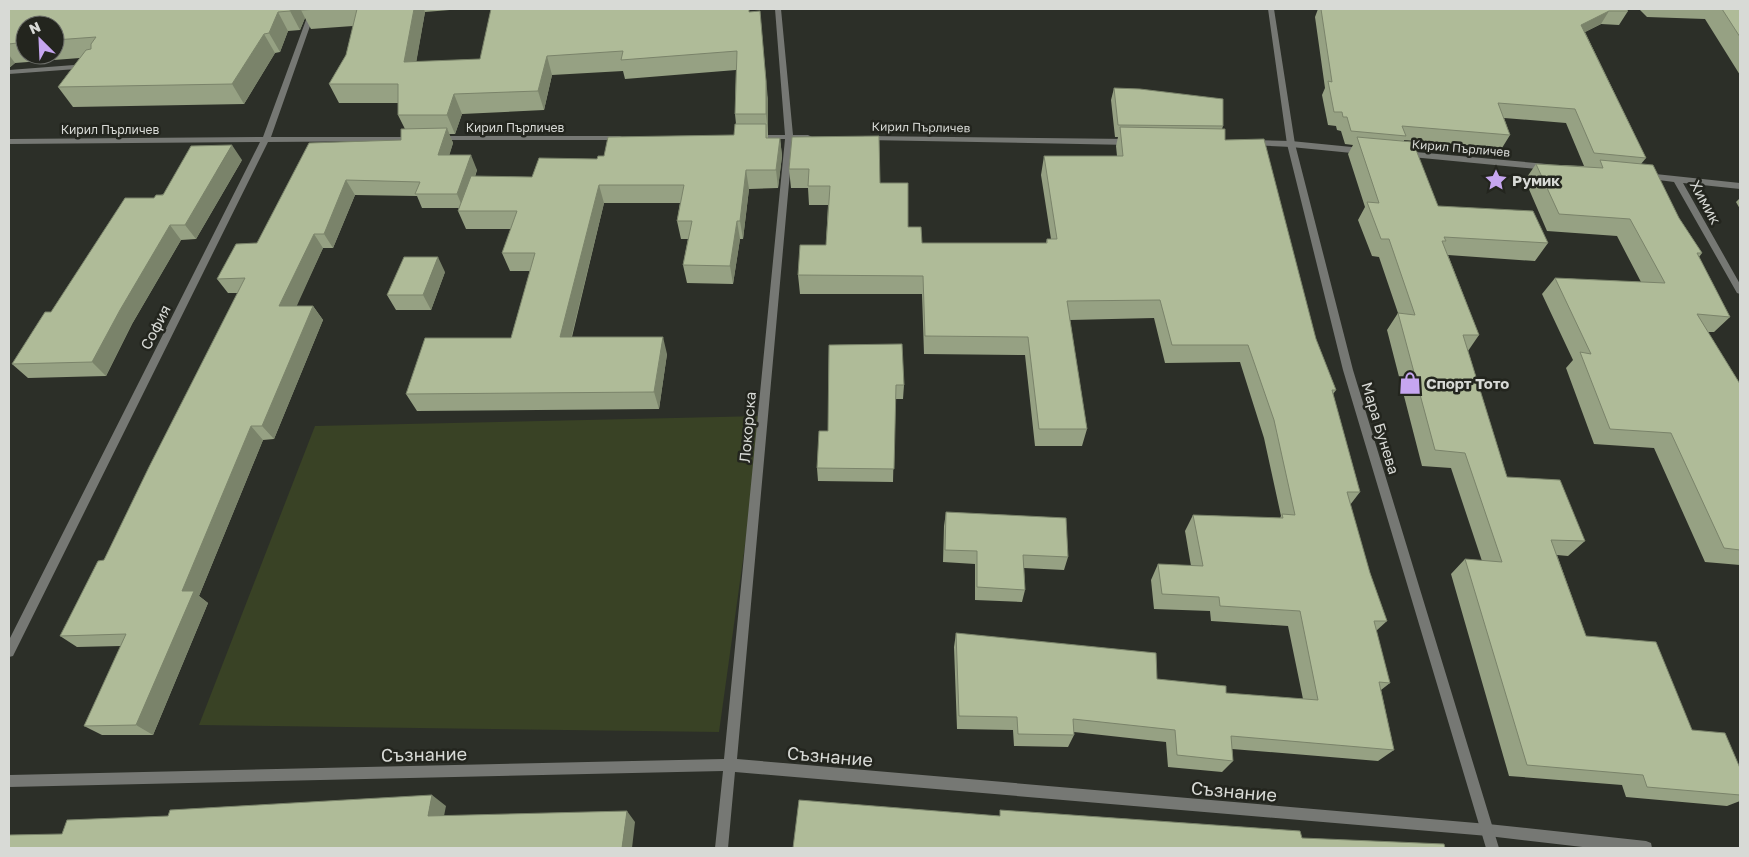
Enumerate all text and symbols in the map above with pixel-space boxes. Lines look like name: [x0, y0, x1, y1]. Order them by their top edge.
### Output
north arrow: [15, 15, 65, 65]
text: N: [26, 18, 43, 38]
street label: Кирил Пърличев: [872, 119, 971, 135]
street label: Кирил Пърличев: [466, 120, 565, 135]
street label: Кирил Пърличев: [61, 122, 160, 137]
street label: Кирил Пърличев: [1411, 136, 1511, 160]
place icon: Румик: [1483, 167, 1509, 193]
place label: Румик: [1512, 171, 1560, 189]
street label: Химик: [1687, 177, 1726, 228]
street label: София: [136, 302, 174, 352]
shop icon: Спорт Тото: [1397, 370, 1423, 396]
place label: Спорт Тото: [1426, 374, 1509, 392]
street label: Мара Бунева: [1358, 380, 1404, 476]
street label: Локорска: [735, 391, 759, 463]
street label: Съзнание: [786, 741, 874, 771]
street label: Съзнание: [381, 742, 467, 766]
street label: Съзнание: [1190, 776, 1278, 806]

